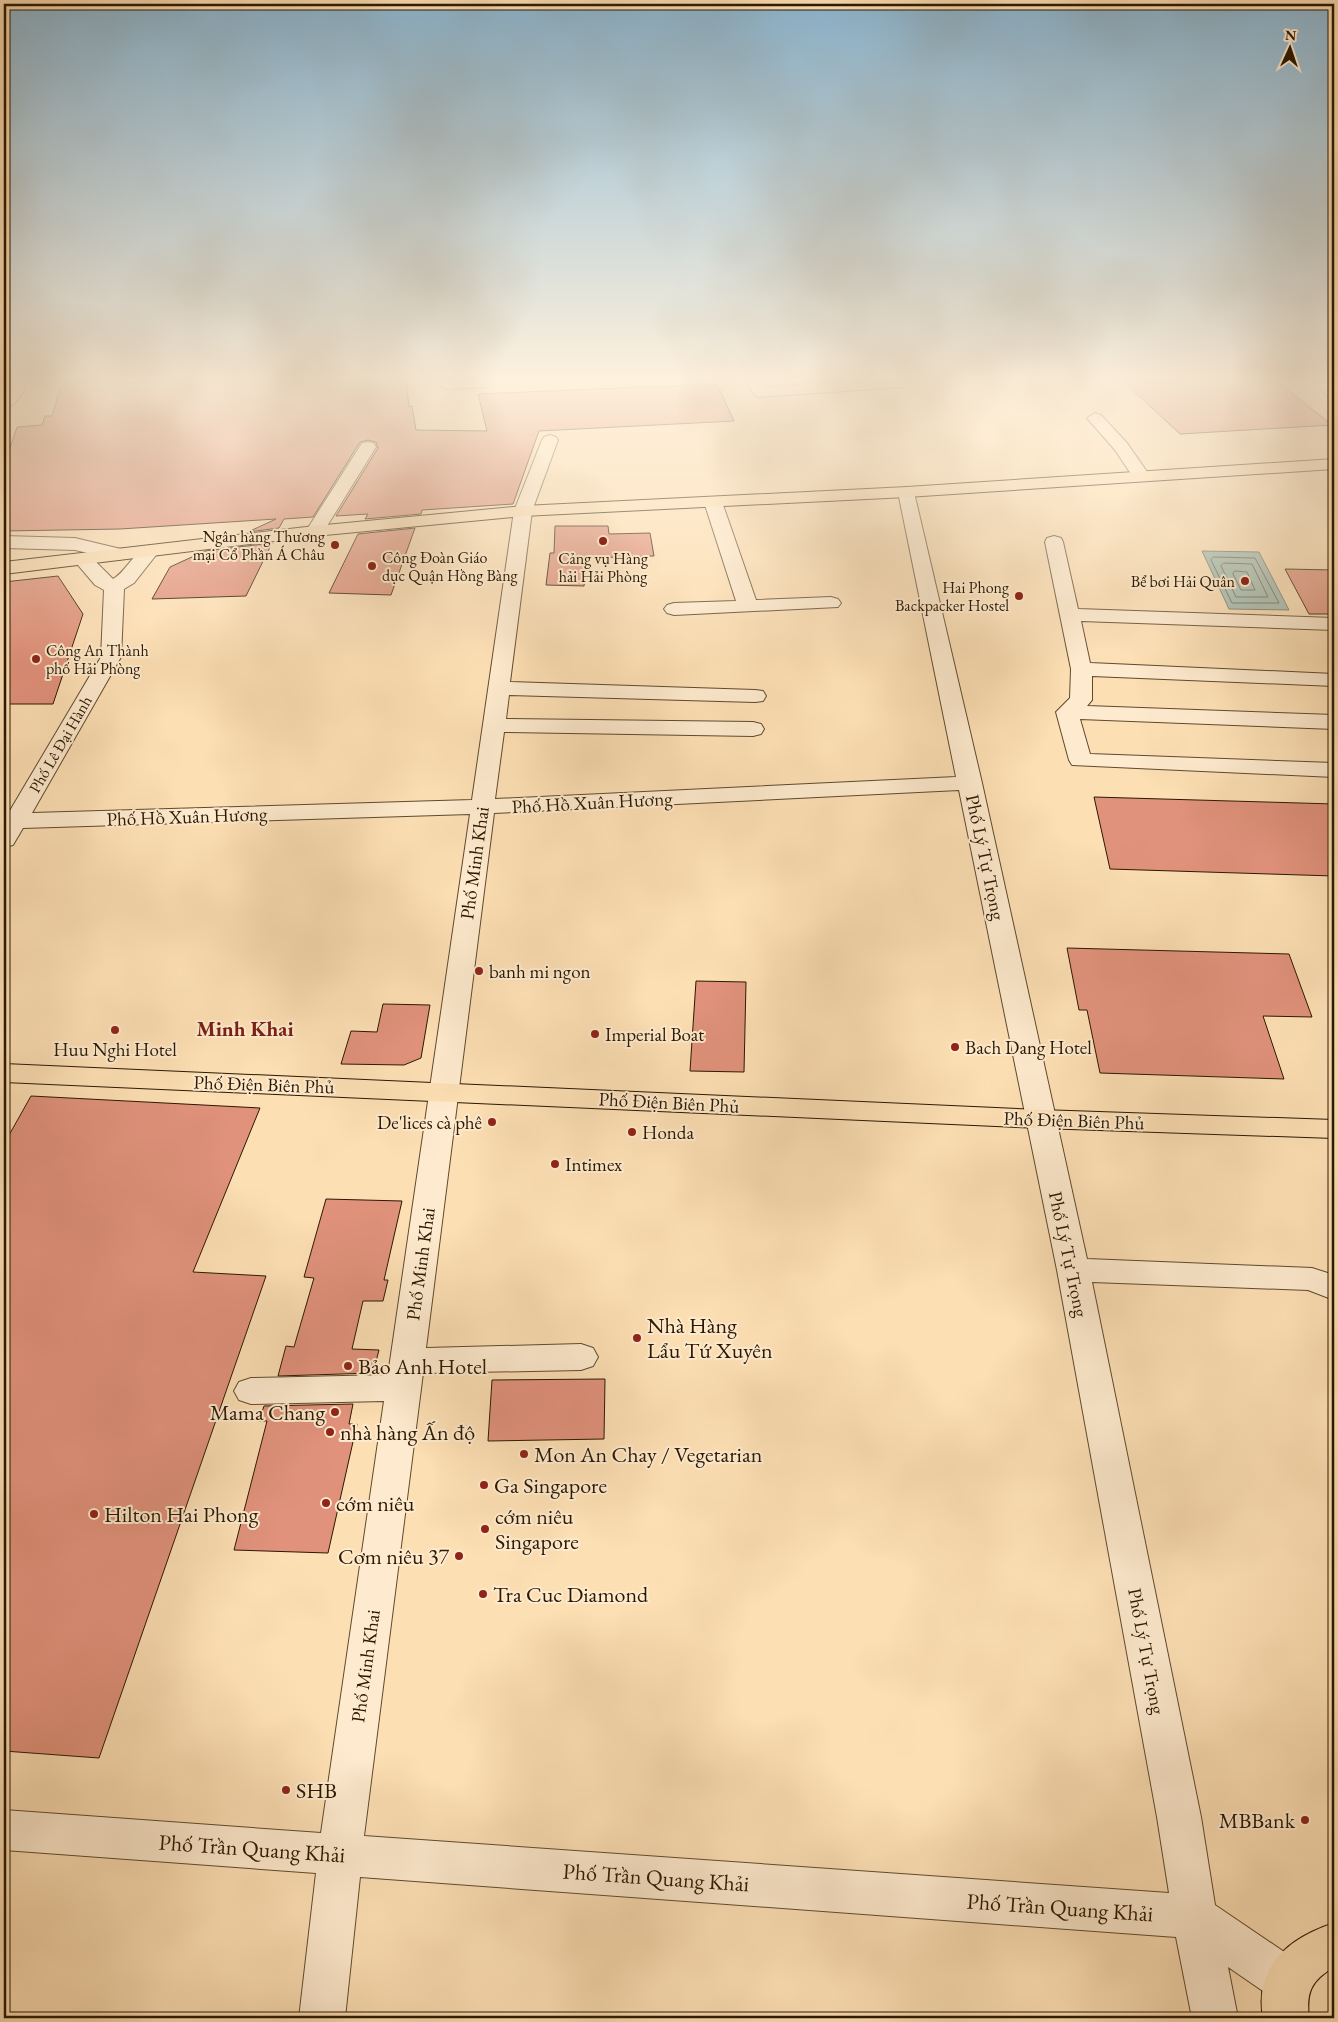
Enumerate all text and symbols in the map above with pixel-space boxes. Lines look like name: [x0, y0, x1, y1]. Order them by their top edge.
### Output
north arrow: [1266, 22, 1316, 72]
text: N: [1285, 26, 1297, 44]
place label: Ngân hàng Thương mại Cổ Phần Á Châu: [193, 526, 326, 565]
marker: Cảng vụ Hàng hải Hải Phòng: [597, 535, 609, 547]
marker: Ngân hàng Thương mại Cổ Phần Á Châu: [329, 539, 341, 551]
place label: Công Đoàn Giáo dục Quận Hồng Bàng: [382, 547, 519, 586]
place label: Cảng vụ Hàng hải Hải Phòng: [558, 548, 649, 587]
marker: Công Đoàn Giáo dục Quận Hồng Bàng: [366, 560, 378, 572]
place label: Bể bơi Hải Quân: [1131, 571, 1236, 592]
marker: Bể bơi Hải Quân: [1239, 575, 1251, 587]
place label: Hai Phong Backpacker Hostel: [895, 577, 1010, 616]
marker: Hai Phong Backpacker Hostel: [1013, 590, 1025, 602]
place label: Công An Thành phố Hải Phòng: [46, 640, 149, 679]
marker: Công An Thành phố Hải Phòng: [30, 653, 42, 665]
street label: Phố Lê Đại Hành: [24, 692, 97, 797]
street label: Phố Hồ Xuân Hương: [511, 786, 674, 819]
street label: Phố Lý Tự Trọng: [960, 792, 1011, 923]
street label: Phố Hồ Xuân Hương: [106, 801, 269, 832]
street label: Phố Minh Khai: [454, 805, 495, 921]
place label: banh mi ngon: [489, 959, 591, 984]
marker: banh mi ngon: [473, 965, 485, 977]
district label: Minh Khai: [196, 1015, 294, 1042]
place label: Imperial Boat: [605, 1022, 704, 1047]
marker: Huu Nghi Hotel: [109, 1024, 121, 1036]
marker: Imperial Boat: [589, 1028, 601, 1040]
place label: Bach Dang Hotel: [965, 1035, 1092, 1060]
place label: Huu Nghi Hotel: [53, 1037, 177, 1062]
marker: Bach Dang Hotel: [949, 1041, 961, 1053]
street label: Phố Điện Biên Phủ: [193, 1070, 335, 1099]
street label: Phố Điện Biên Phủ: [598, 1086, 740, 1119]
street label: Phố Điện Biên Phủ: [1003, 1106, 1145, 1135]
place label: De'lices cà phê: [377, 1110, 482, 1135]
marker: De'lices cà phê: [486, 1116, 498, 1128]
place label: Honda: [642, 1120, 694, 1145]
marker: Honda: [626, 1126, 638, 1138]
place label: Intimex: [565, 1152, 623, 1177]
marker: Intimex: [549, 1158, 561, 1170]
street label: Phố Lý Tự Trọng: [1043, 1189, 1094, 1320]
street label: Phố Minh Khai: [400, 1206, 441, 1322]
place label: Nhà Hàng Lẩu Tứ Xuyên: [647, 1311, 773, 1365]
marker: Nhà Hàng Lẩu Tứ Xuyên: [631, 1332, 643, 1344]
place label: Bảo Anh Hotel: [358, 1352, 487, 1381]
marker: Bảo Anh Hotel: [342, 1360, 354, 1372]
place label: Mama Chang: [210, 1398, 325, 1427]
marker: Mama Chang: [329, 1406, 341, 1418]
place label: nhà hàng Ấn độ: [340, 1418, 475, 1447]
marker: nhà hàng Ấn độ: [324, 1426, 336, 1438]
place label: Mon An Chay / Vegetarian: [534, 1440, 763, 1469]
marker: Mon An Chay / Vegetarian: [518, 1448, 530, 1460]
place label: Ga Singapore: [494, 1471, 607, 1500]
marker: Ga Singapore: [478, 1479, 490, 1491]
place label: cớm niêu: [336, 1489, 415, 1518]
marker: cớm niêu: [320, 1497, 332, 1509]
place label: Hilton Hai Phong: [104, 1500, 259, 1529]
place label: cớm niêu Singapore: [495, 1502, 579, 1556]
marker: Hilton Hai Phong: [88, 1508, 100, 1520]
marker: cớm niêu Singapore: [479, 1523, 491, 1535]
place label: Cơm niêu 37: [338, 1542, 449, 1571]
marker: Cơm niêu 37: [453, 1550, 465, 1562]
place label: Tra Cuc Diamond: [493, 1580, 649, 1609]
street label: Phố Lý Tự Trọng: [1122, 1586, 1171, 1717]
marker: Tra Cuc Diamond: [477, 1588, 489, 1600]
street label: Phố Minh Khai: [345, 1608, 386, 1724]
place label: SHB: [296, 1776, 337, 1805]
marker: SHB: [280, 1784, 292, 1796]
place label: MBBank: [1219, 1806, 1296, 1835]
marker: MBBank: [1299, 1814, 1311, 1826]
street label: Phố Trần Quang Khải: [158, 1828, 346, 1869]
street label: Phố Trần Quang Khải: [562, 1857, 750, 1898]
street label: Phố Trần Quang Khải: [966, 1887, 1154, 1928]

